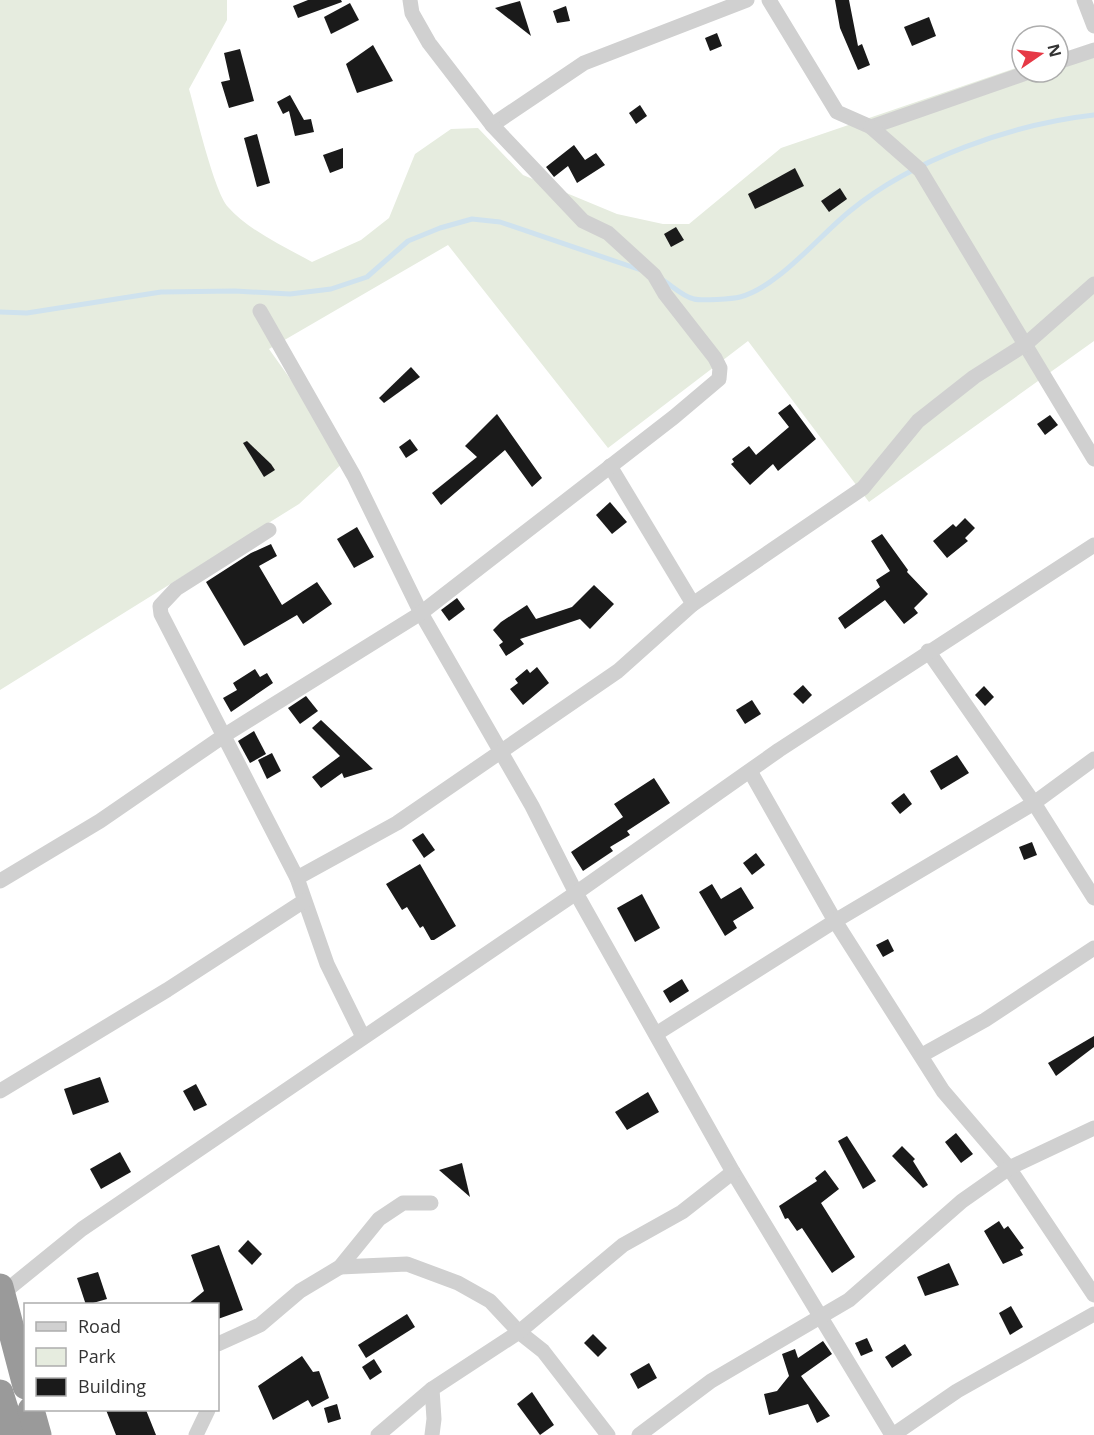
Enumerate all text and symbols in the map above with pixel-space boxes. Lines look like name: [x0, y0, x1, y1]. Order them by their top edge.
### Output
north arrow: [1010, 24, 1070, 84]
text: N: [1042, 41, 1067, 59]
legend: [24, 1303, 219, 1411]
text: Road: [78, 1314, 121, 1338]
text: Park: [78, 1344, 116, 1368]
text: Building: [78, 1374, 146, 1398]

